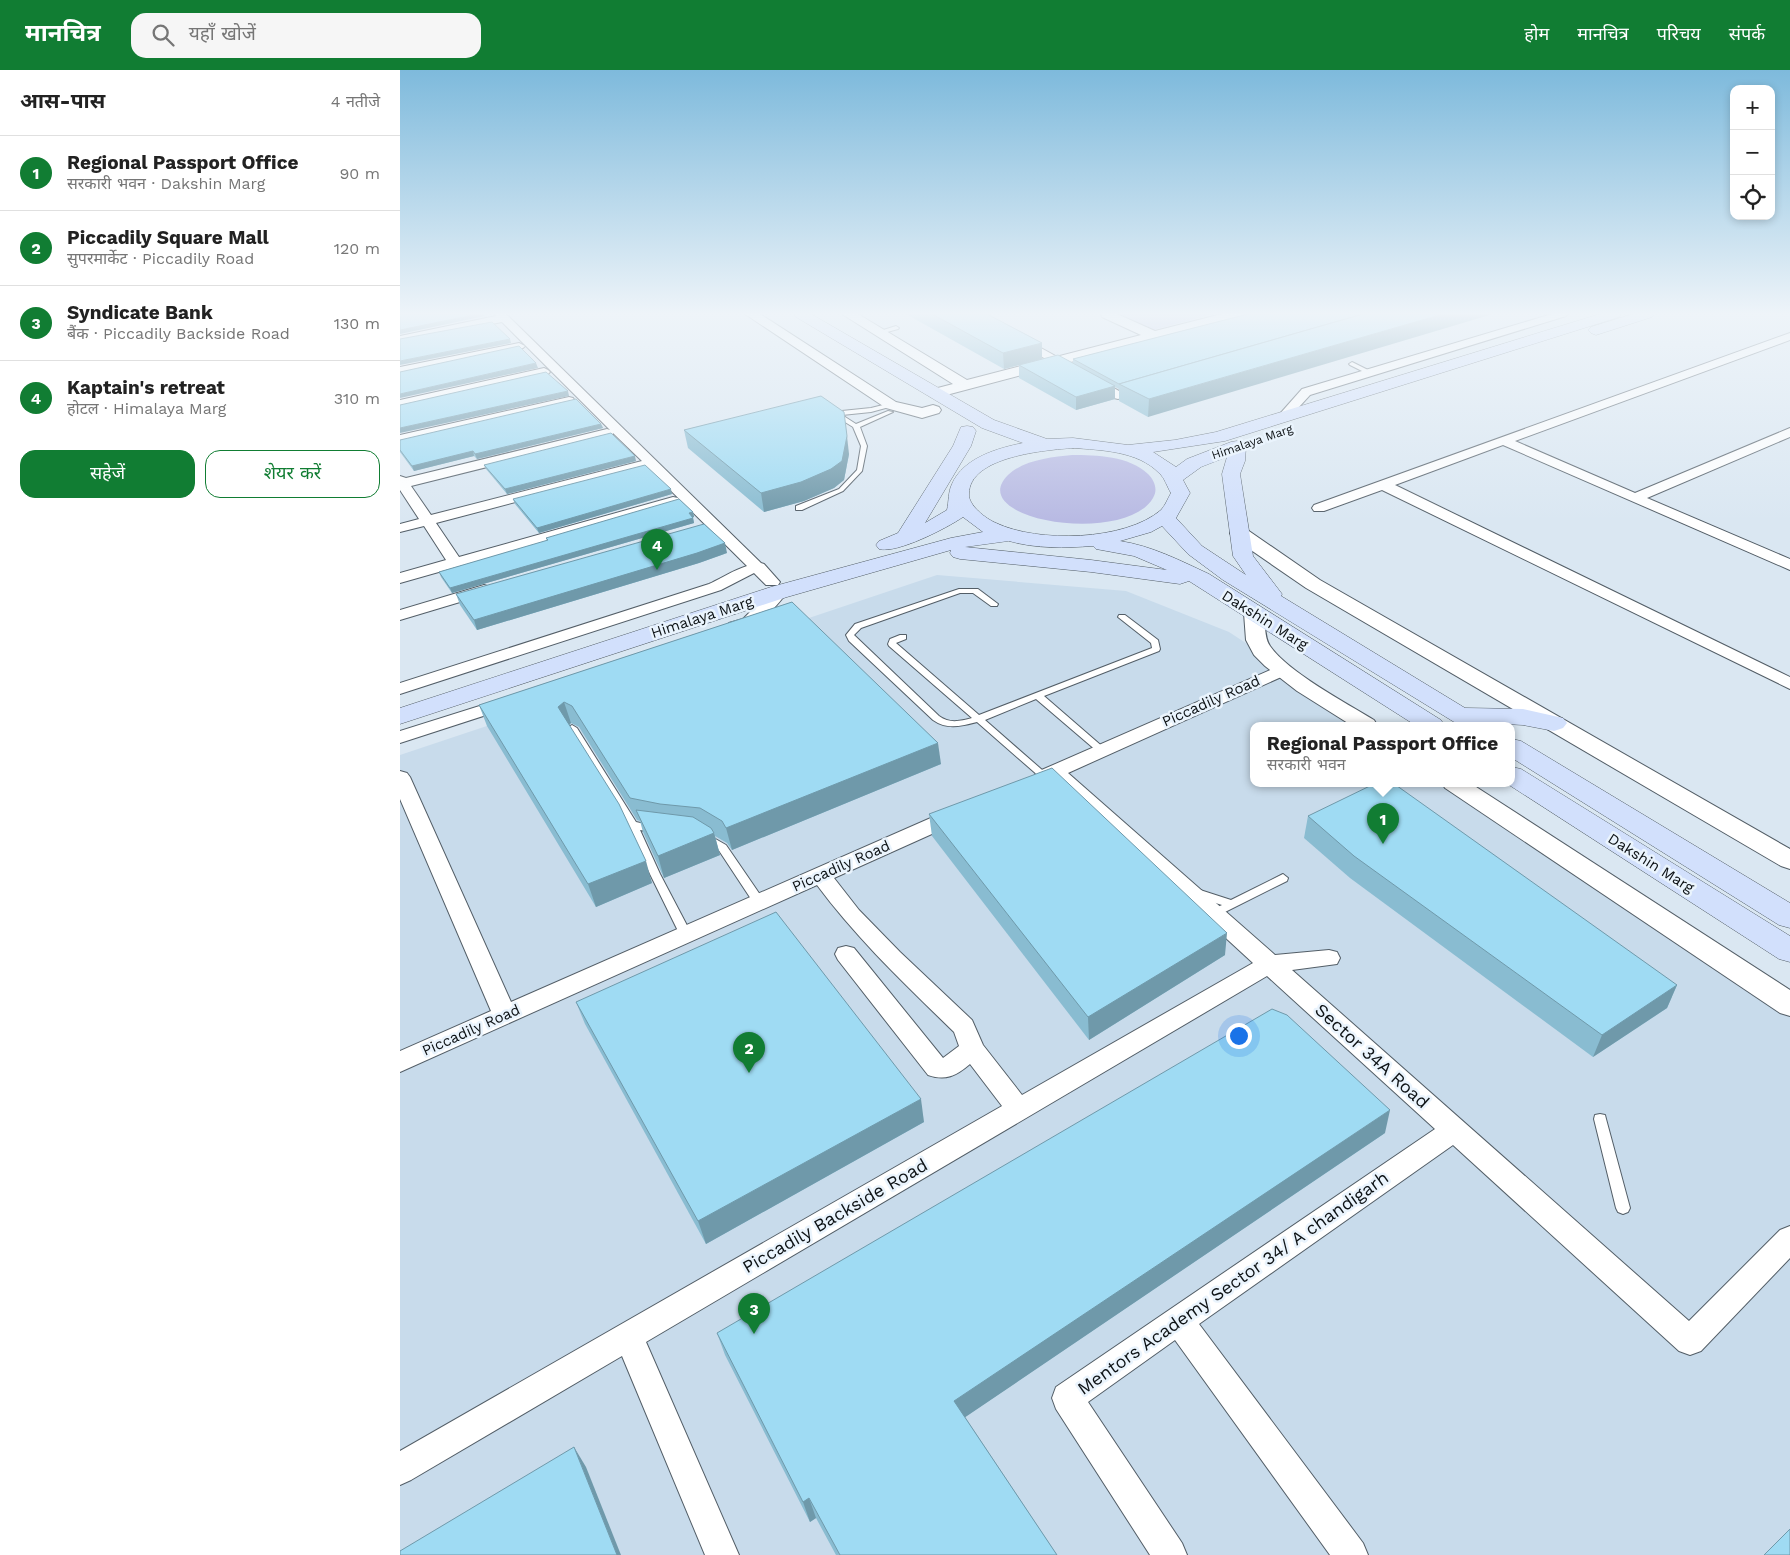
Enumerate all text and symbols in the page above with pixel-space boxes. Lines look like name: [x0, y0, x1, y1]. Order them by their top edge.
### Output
search box: [131, 13, 481, 58]
text: मानचित्र: [25, 19, 101, 47]
icon: search: [149, 21, 177, 49]
text: यहाँ खोजें: [189, 22, 256, 45]
text: होम: [1524, 23, 1549, 44]
text: मानचित्र: [1577, 23, 1629, 44]
text: परिचय: [1657, 23, 1701, 44]
text: संपर्क: [1729, 23, 1765, 44]
map controls: [1730, 85, 1775, 220]
button: +: [1730, 85, 1775, 130]
text: आस-पास: [20, 88, 105, 113]
text: 4 नतीजे: [331, 92, 380, 111]
button: −: [1730, 130, 1775, 175]
text: Regional Passport Office: [67, 151, 298, 174]
text: 1: [33, 164, 39, 183]
text: 90 m: [339, 164, 380, 183]
text: सरकारी भवन · Dakshin Marg: [67, 174, 265, 193]
button: locate: [1730, 175, 1775, 220]
text: Piccadily Square Mall: [67, 226, 269, 249]
text: 2: [31, 239, 41, 258]
text: 120 m: [334, 239, 380, 258]
text: सुपरमार्केट · Piccadily Road: [67, 249, 254, 268]
text: Syndicate Bank: [67, 301, 213, 324]
text: 3: [31, 314, 41, 333]
text: 130 m: [334, 314, 380, 333]
text: बैंक · Piccadily Backside Road: [67, 324, 290, 343]
text: Kaptain's retreat: [67, 376, 225, 399]
text: 4: [31, 389, 41, 408]
text: 310 m: [334, 389, 380, 408]
text: होटल · Himalaya Marg: [67, 399, 226, 418]
street label: Himalaya Marg: [1210, 421, 1295, 462]
button: सहेजें: [20, 450, 195, 498]
button: शेयर करें: [205, 450, 380, 498]
pin: 4: [641, 529, 673, 570]
street label: Dakshin Marg: [1219, 586, 1311, 654]
street label: Himalaya Marg: [649, 592, 755, 642]
street label: Piccadily Road: [1159, 671, 1263, 731]
popup: [1250, 722, 1515, 787]
text: Regional Passport Office: [1267, 732, 1498, 755]
text: सरकारी भवन: [1267, 755, 1346, 774]
pin: 1: [1367, 803, 1399, 844]
street label: Dakshin Marg: [1605, 829, 1697, 897]
street label: Piccadily Road: [789, 836, 893, 896]
street label: Sector 34A Road: [1311, 999, 1434, 1112]
street label: Piccadily Road: [419, 1000, 523, 1060]
your location: [1226, 1023, 1252, 1049]
pin: 2: [733, 1032, 765, 1073]
street label: Piccadily Backside Road: [738, 1154, 931, 1277]
street label: Mentors Academy Sector 34/ A chandigarh: [1073, 1167, 1392, 1399]
pin: 3: [738, 1293, 770, 1334]

